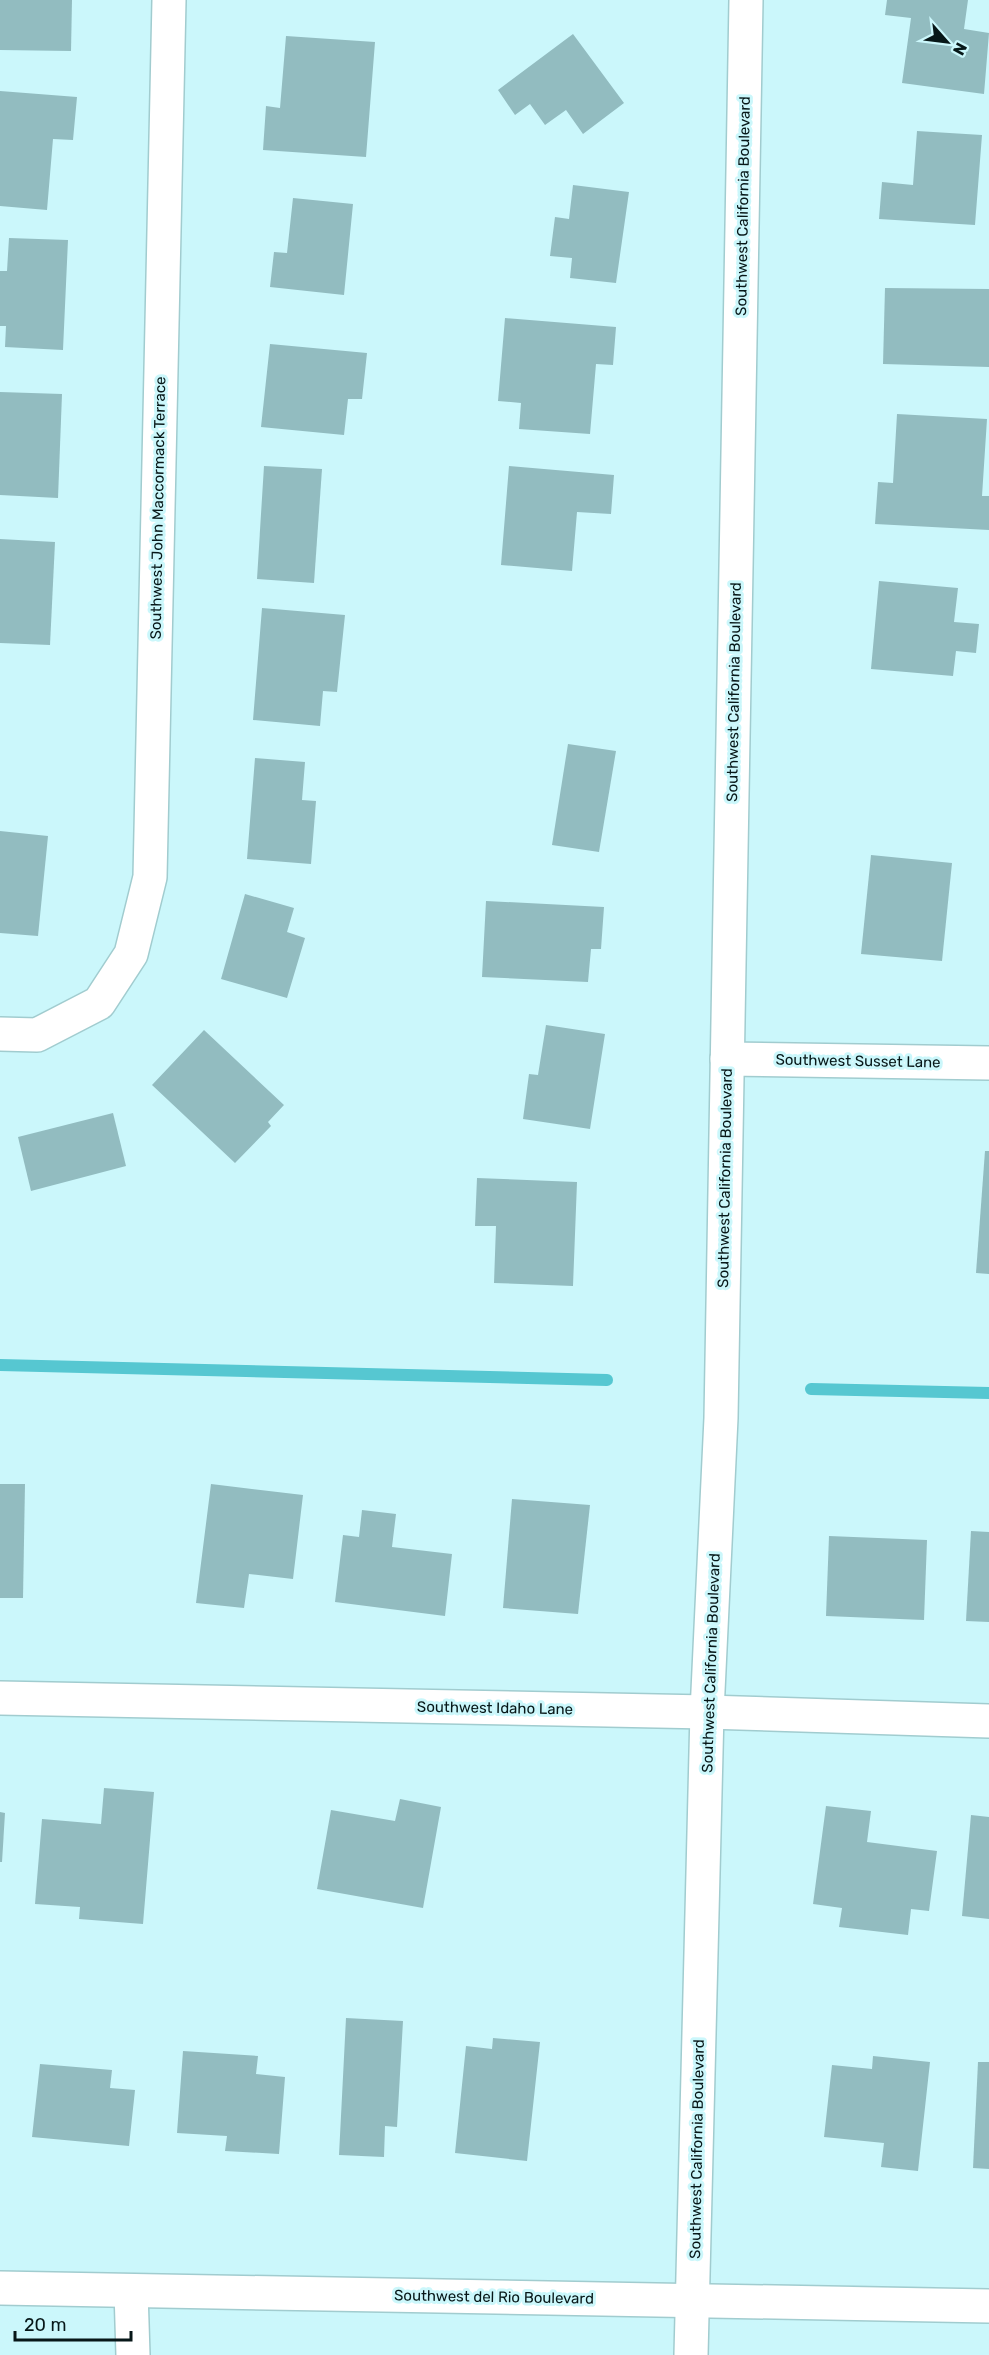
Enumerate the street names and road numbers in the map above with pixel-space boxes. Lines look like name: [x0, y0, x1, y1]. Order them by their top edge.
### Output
street label: Southwest California Boulevard: [732, 96, 754, 316]
street label: Southwest John Maccormack Terrace: [147, 376, 169, 640]
street label: Southwest California Boulevard: [723, 582, 745, 802]
street label: Southwest Susset Lane: [775, 1051, 941, 1071]
street label: Southwest California Boulevard: [714, 1068, 736, 1288]
street label: Southwest California Boulevard: [698, 1553, 724, 1773]
street label: Southwest Idaho Lane: [417, 1698, 573, 1718]
street label: Southwest California Boulevard: [686, 2039, 708, 2259]
street label: Southwest del Rio Boulevard: [394, 2286, 594, 2308]

